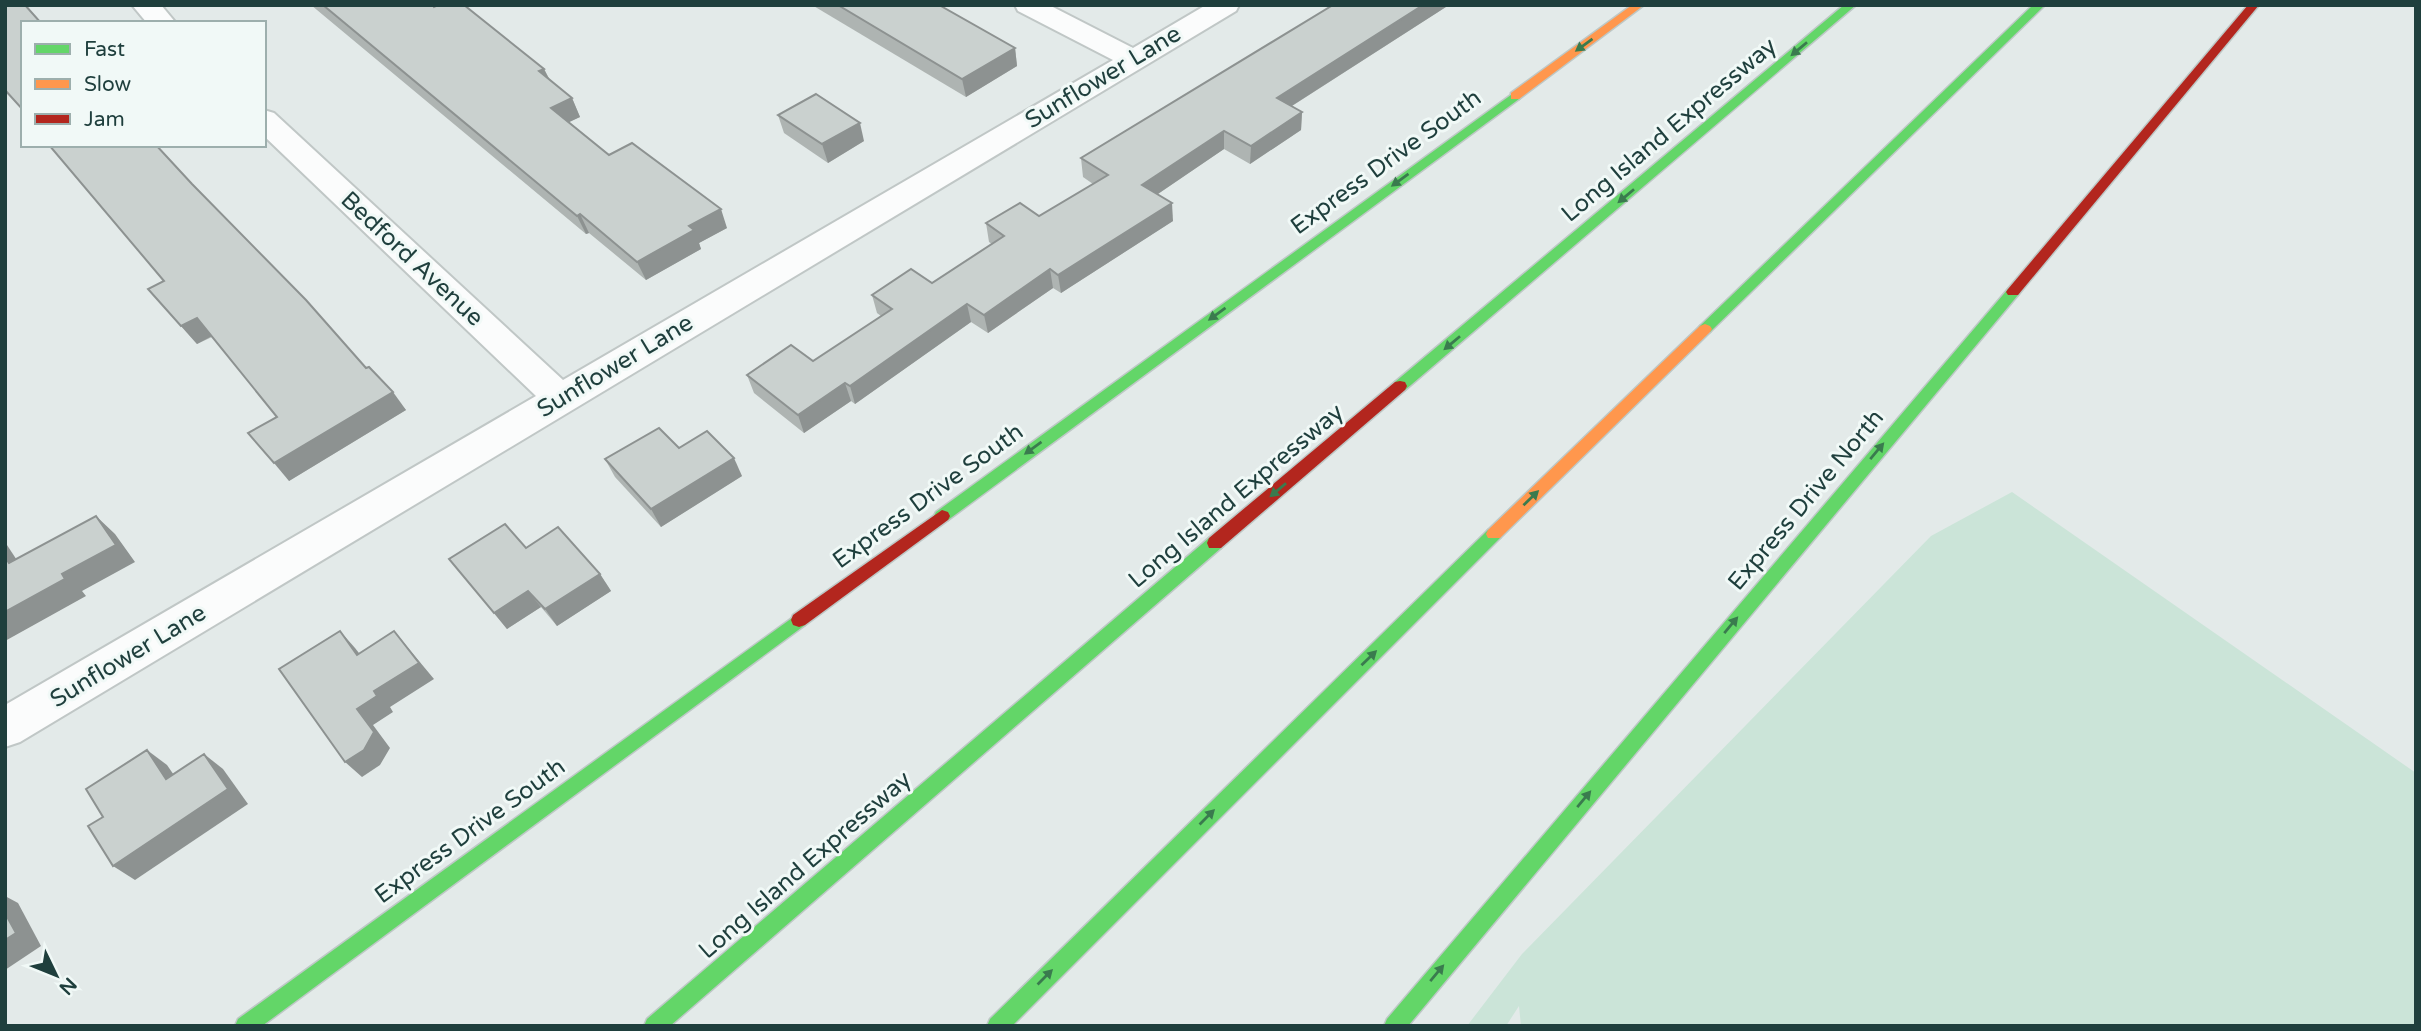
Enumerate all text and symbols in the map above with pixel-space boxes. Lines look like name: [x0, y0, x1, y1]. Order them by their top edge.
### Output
street label: Sunflower Lane: [1020, 19, 1186, 135]
legend: [21, 21, 266, 147]
street label: Long Island Expressway: [1556, 31, 1783, 228]
text: Fast: [84, 37, 125, 62]
one-way arrow: [1575, 38, 1593, 52]
one-way arrow: [1791, 41, 1808, 56]
text: Slow: [84, 72, 132, 97]
street label: Express Drive South: [1285, 83, 1487, 241]
text: Jam: [84, 107, 125, 132]
one-way arrow: [1391, 172, 1409, 186]
street label: Bedford Avenue: [335, 186, 489, 332]
one-way arrow: [1617, 188, 1634, 203]
one-way arrow: [1208, 306, 1226, 321]
street label: Sunflower Lane: [532, 308, 698, 424]
one-way arrow: [1443, 335, 1461, 351]
street label: Long Island Expressway: [1123, 397, 1350, 594]
street label: Express Drive North: [1722, 404, 1890, 596]
street label: Express Drive South: [827, 417, 1029, 575]
one-way arrow: [1024, 440, 1042, 454]
one-way arrow: [1869, 443, 1884, 460]
one-way arrow: [1269, 482, 1287, 498]
one-way arrow: [1523, 490, 1540, 507]
street label: Sunflower Lane: [45, 598, 211, 714]
one-way arrow: [1723, 617, 1738, 634]
one-way arrow: [1360, 650, 1377, 666]
street label: Express Drive South: [369, 752, 571, 910]
street label: Long Island Expressway: [693, 765, 917, 965]
one-way arrow: [1576, 790, 1592, 808]
one-way arrow: [1198, 810, 1215, 826]
north arrow: [21, 940, 91, 1010]
one-way arrow: [1429, 964, 1445, 982]
one-way arrow: [1037, 969, 1054, 986]
text: N: [54, 973, 81, 999]

